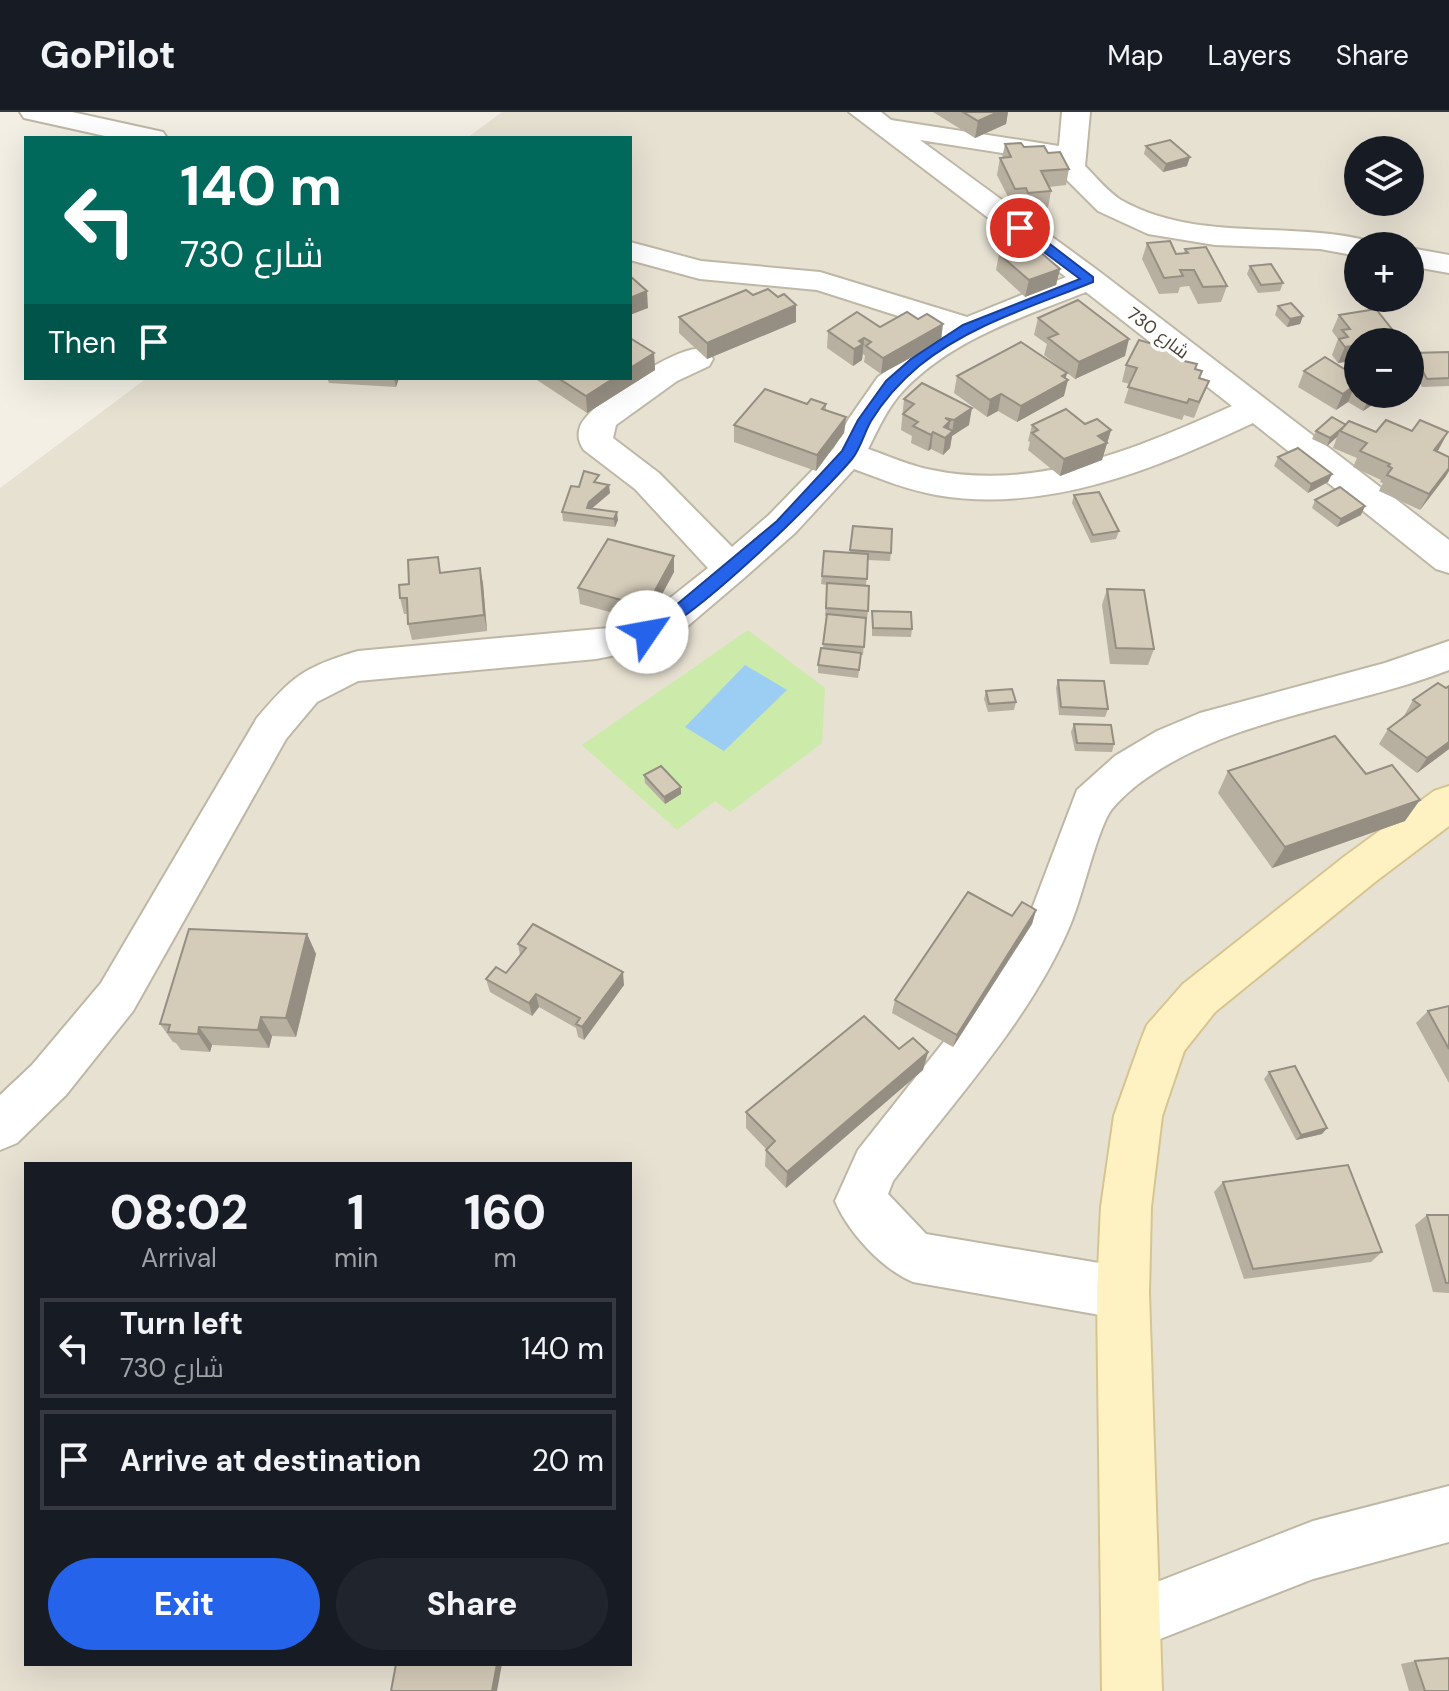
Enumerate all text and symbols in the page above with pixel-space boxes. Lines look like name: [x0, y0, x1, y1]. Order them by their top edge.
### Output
text: GoPilot: [40, 30, 176, 80]
text: Map: [1107, 37, 1164, 74]
text: Layers: [1208, 37, 1292, 74]
text: Share: [1336, 37, 1409, 74]
map controls: [1344, 136, 1424, 408]
button: layers: [1344, 136, 1424, 216]
text: 140 m: [180, 149, 342, 222]
icon: left: [48, 168, 152, 272]
pin: [986, 194, 1054, 262]
icon: arrive: [998, 206, 1042, 250]
text: شارع 730: [180, 231, 324, 278]
button: +: [1344, 232, 1424, 312]
street label: شارع 730: [1122, 302, 1194, 364]
icon: arrive: [132, 320, 176, 364]
text: Then: [48, 323, 116, 362]
button: −: [1344, 328, 1424, 408]
position arrow: [605, 590, 689, 674]
text: 08:02: [110, 1181, 248, 1244]
text: 1: [347, 1181, 365, 1244]
text: 160: [464, 1181, 546, 1244]
text: Arrival: [141, 1241, 217, 1275]
text: min: [334, 1241, 378, 1275]
text: m: [494, 1241, 517, 1275]
text: Turn left: [120, 1304, 243, 1343]
icon: left: [52, 1326, 96, 1370]
text: 140 m: [521, 1329, 604, 1368]
text: شارع 730: [120, 1351, 224, 1385]
icon: arrive: [52, 1438, 96, 1482]
text: Arrive at destination: [120, 1441, 421, 1480]
text: 20 m: [532, 1441, 604, 1480]
button: Exit: [48, 1558, 320, 1650]
button: Share: [336, 1558, 608, 1650]

